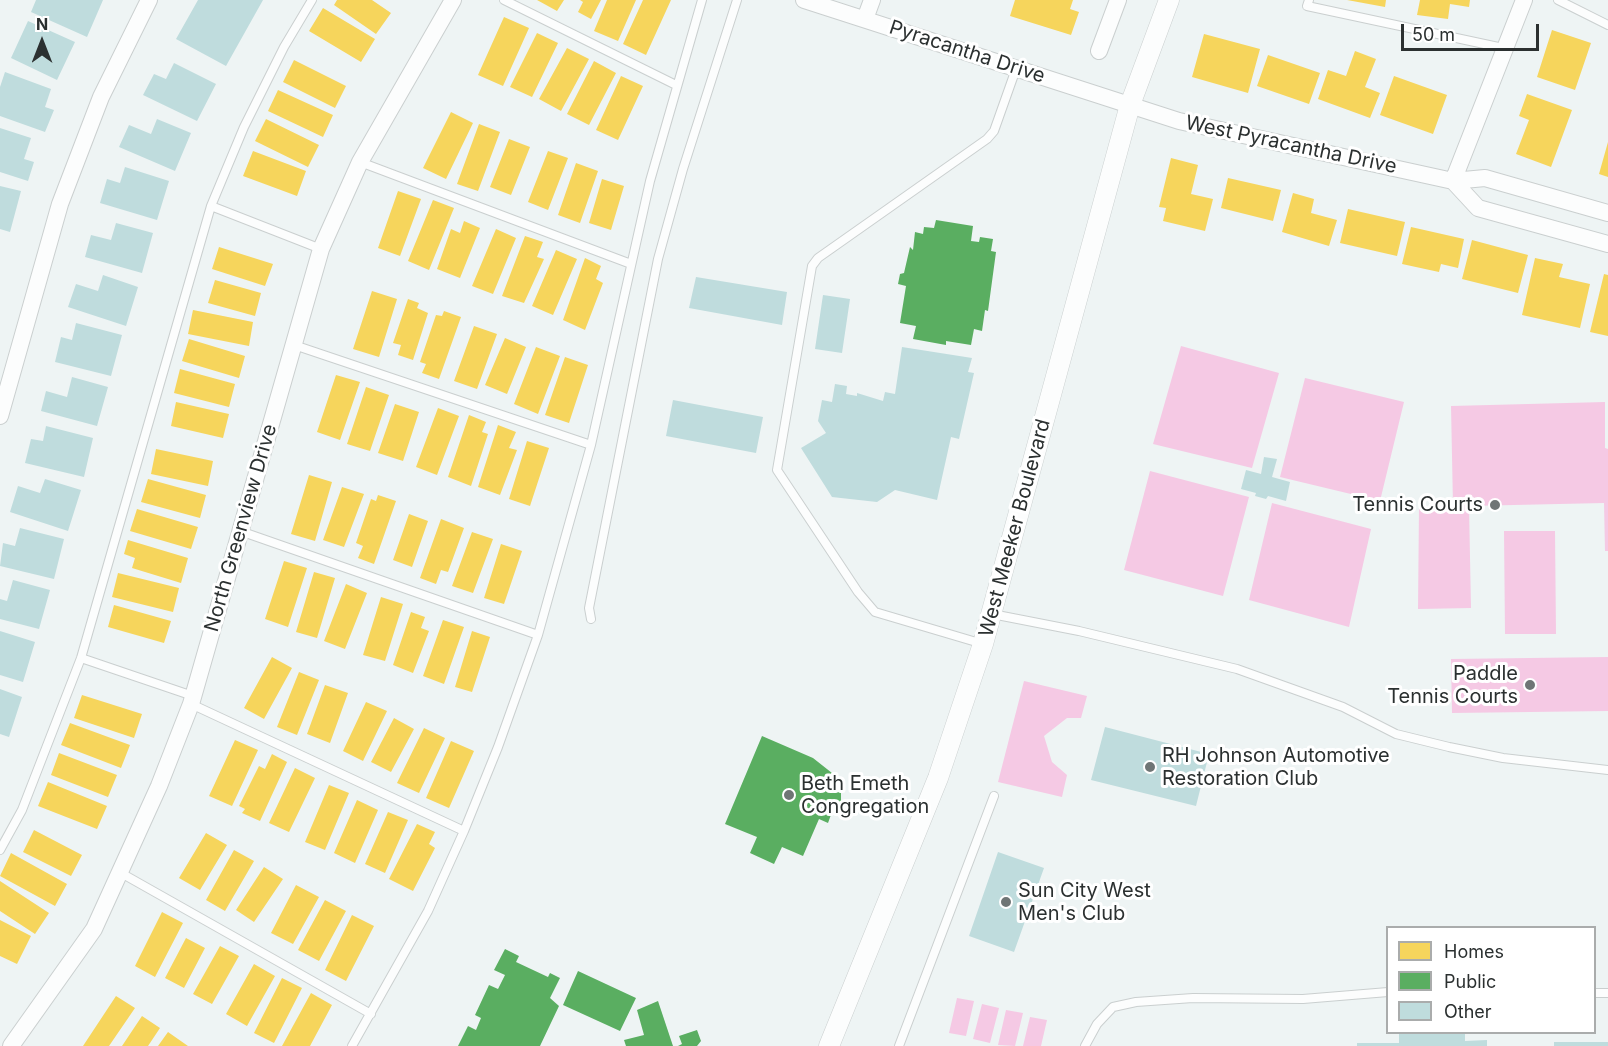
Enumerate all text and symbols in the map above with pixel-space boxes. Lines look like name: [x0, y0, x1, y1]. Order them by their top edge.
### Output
north arrow: [12, 12, 72, 72]
scale bar: [1404, 12, 1542, 50]
text: N: [36, 14, 48, 34]
street label: Pyracantha Drive: [886, 16, 1048, 88]
text: 50 m: [1412, 24, 1455, 45]
street label: West Pyracantha Drive: [1183, 111, 1399, 179]
street label: West Meeker Boulevard: [974, 416, 1056, 640]
street label: North Greenview Drive: [200, 421, 282, 635]
place label: Tennis Courts: [1352, 493, 1483, 517]
marker: Tennis Courts: [1488, 498, 1502, 512]
place label: Paddle Tennis Courts: [1387, 662, 1518, 709]
marker: Paddle Tennis Courts: [1523, 678, 1537, 692]
place label: RH Johnson Automotive Restoration Club: [1162, 744, 1390, 791]
marker: RH Johnson Automotive Restoration Club: [1143, 760, 1157, 774]
place label: Beth Emeth Congregation: [801, 772, 929, 819]
marker: Beth Emeth Congregation: [782, 788, 796, 802]
place label: Sun City West Men's Club: [1018, 879, 1151, 926]
marker: Sun City West Men's Club: [999, 895, 1013, 909]
legend: [1386, 926, 1596, 1034]
text: Homes: [1444, 941, 1504, 962]
text: Public: [1444, 971, 1496, 992]
text: Other: [1444, 1001, 1492, 1022]

